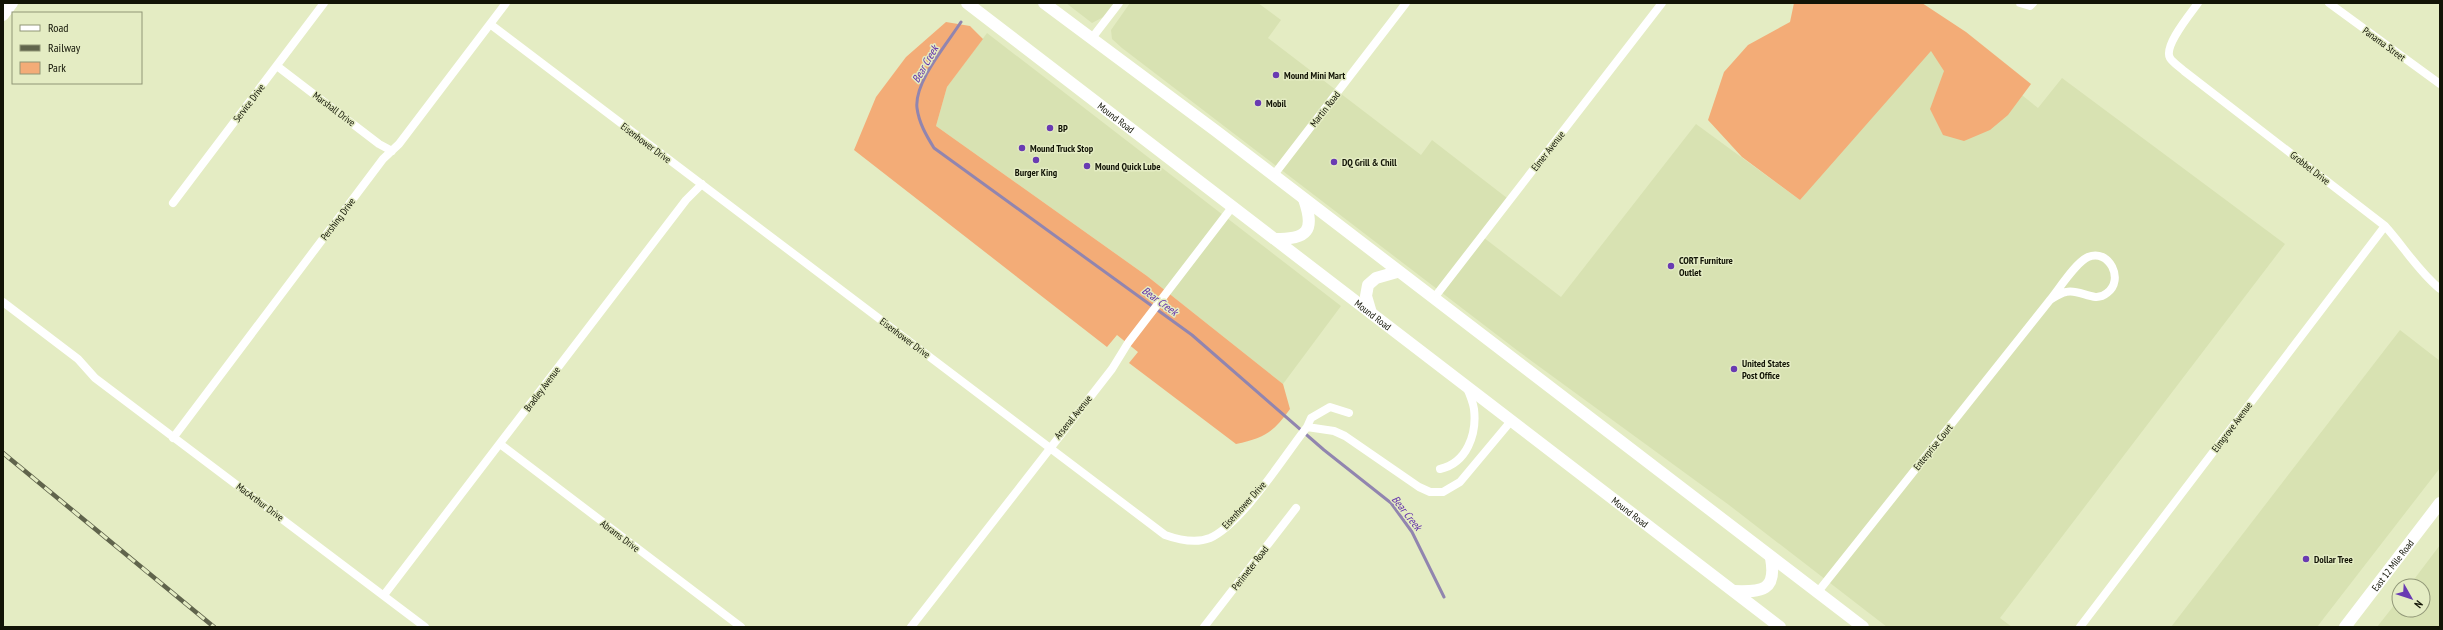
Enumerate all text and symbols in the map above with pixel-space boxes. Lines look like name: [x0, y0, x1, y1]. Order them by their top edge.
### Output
legend: [12, 12, 142, 84]
text: Road: [48, 20, 68, 35]
street label: Panama Street: [2360, 24, 2408, 64]
text: Railway: [48, 40, 81, 55]
water label: Bear Creek: [909, 41, 942, 85]
text: Park: [48, 60, 66, 75]
place label: Mound Mini Mart: [1284, 69, 1345, 82]
marker: Mound Mini Mart: [1271, 70, 1281, 80]
street label: Service Drive: [230, 81, 268, 125]
street label: Marshall Drive: [310, 89, 358, 129]
street label: Martin Road: [1307, 89, 1343, 129]
place label: Mobil: [1266, 97, 1287, 110]
marker: Mobil: [1253, 98, 1263, 108]
street label: Mound Road: [1095, 99, 1137, 136]
street label: Eisenhower Drive: [618, 120, 674, 166]
place label: BP: [1058, 122, 1068, 135]
marker: BP: [1045, 123, 1055, 133]
street label: Elmer Avenue: [1528, 128, 1568, 174]
place label: Mound Truck Stop: [1030, 142, 1094, 155]
marker: Mound Truck Stop: [1017, 143, 1027, 153]
street label: Grobbel Drive: [2287, 148, 2333, 188]
marker: Burger King: [1031, 155, 1041, 165]
place label: DQ Grill & Chill: [1342, 156, 1397, 169]
marker: DQ Grill & Chill: [1329, 157, 1339, 167]
place label: Mound Quick Lube: [1095, 160, 1161, 173]
marker: Mound Quick Lube: [1082, 161, 1092, 171]
place label: Burger King: [1015, 166, 1058, 179]
street label: Pershing Drive: [318, 195, 358, 243]
place label: CORT Furniture Outlet: [1679, 254, 1733, 279]
marker: CORT Furniture Outlet: [1666, 261, 1676, 271]
water label: Bear Creek: [1139, 283, 1182, 320]
street label: Mound Road: [1352, 296, 1394, 333]
street label: Eisenhower Drive: [877, 315, 933, 361]
place label: United States Post Office: [1742, 357, 1790, 382]
street label: Bradley Avenue: [521, 364, 563, 414]
marker: United States Post Office: [1729, 364, 1739, 374]
street label: Arsenal Avenue: [1051, 392, 1095, 442]
street label: Elmgrove Avenue: [2209, 399, 2255, 455]
street label: Enterprise Court: [1910, 421, 1956, 473]
street label: Eisenhower Drive: [1219, 478, 1269, 532]
street label: MacArthur Drive: [234, 480, 286, 524]
water label: Bear Creek: [1389, 493, 1426, 535]
street label: Mound Road: [1609, 494, 1651, 530]
street label: Abrams Drive: [598, 517, 642, 555]
street label: East 12 Mile Road: [2368, 537, 2416, 594]
street label: Perimeter Road: [1229, 543, 1271, 593]
place label: Dollar Tree: [2314, 553, 2353, 566]
marker: Dollar Tree: [2301, 554, 2311, 564]
north arrow: [2391, 578, 2431, 618]
text: N: [2411, 598, 2426, 611]

